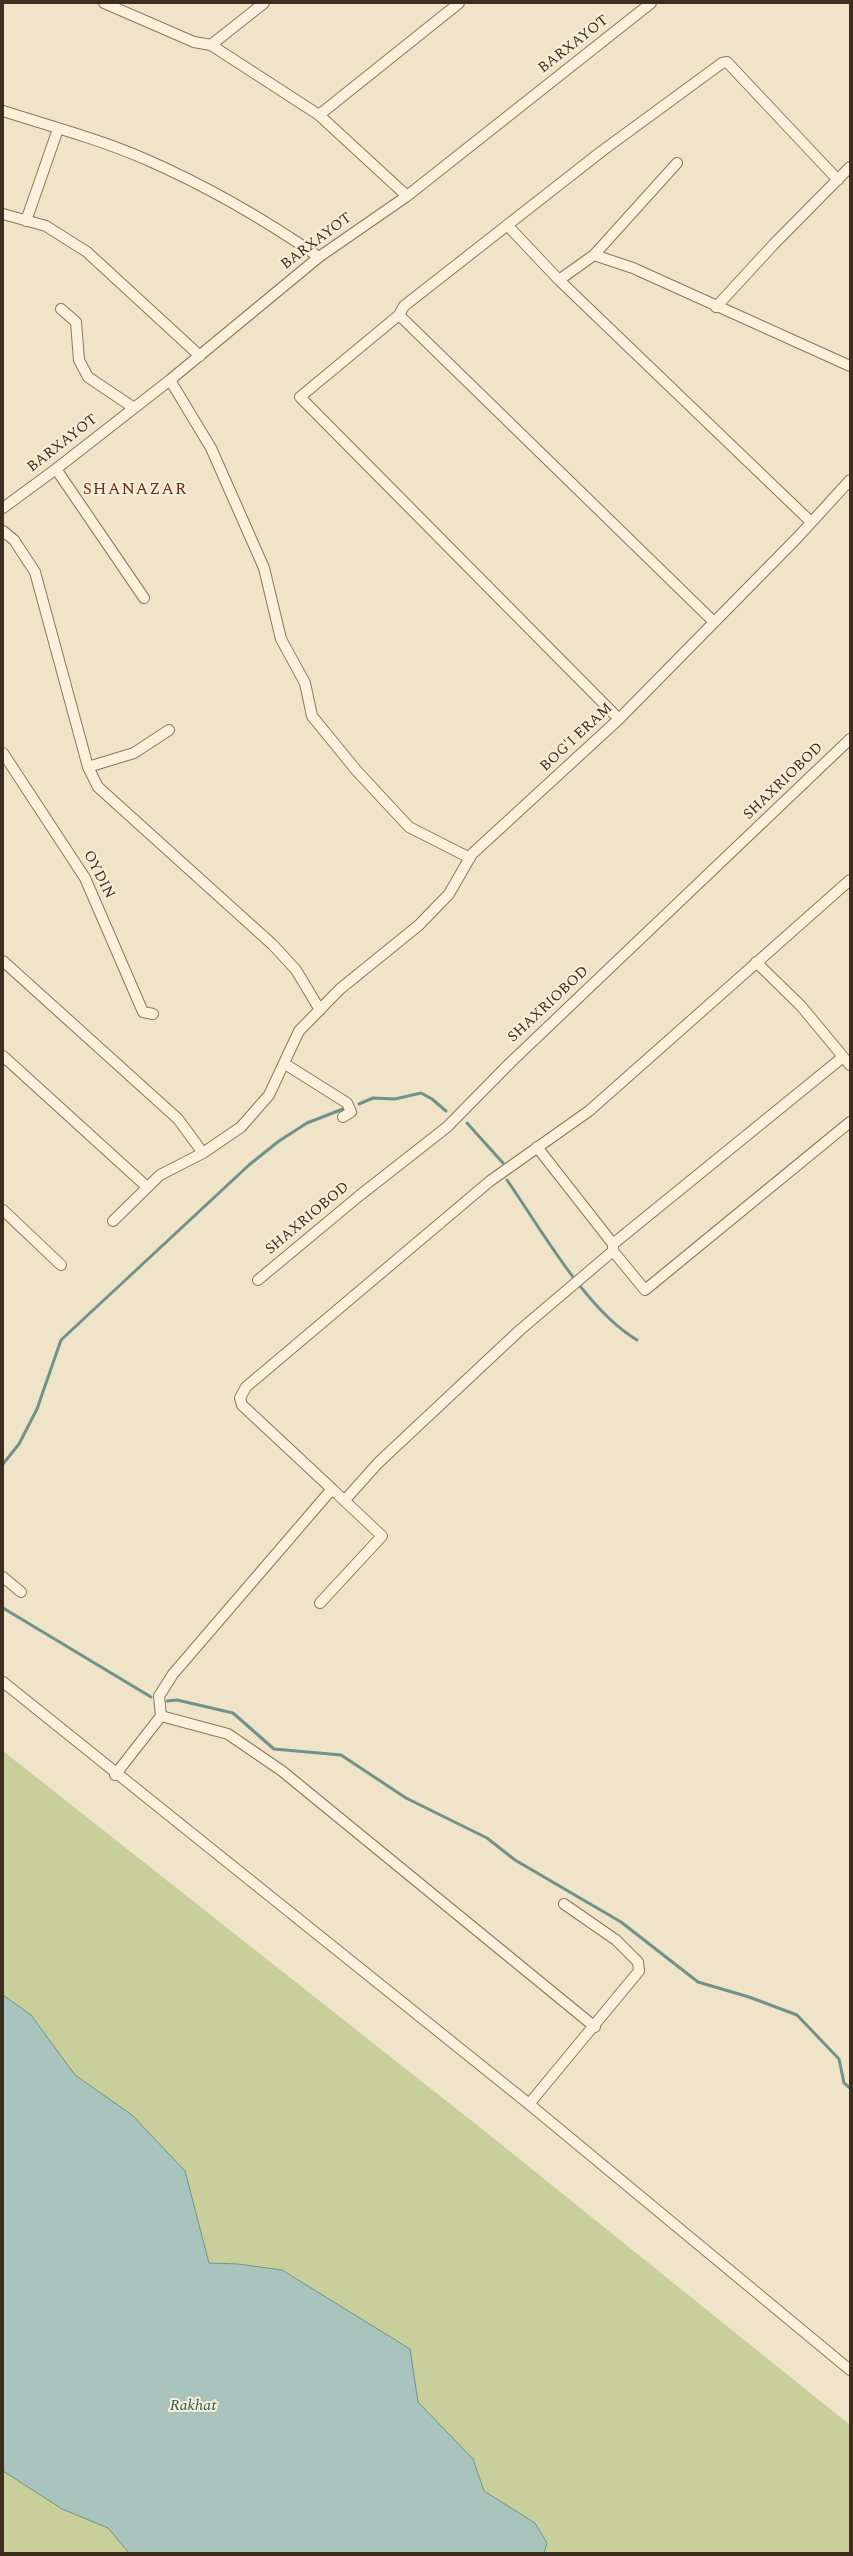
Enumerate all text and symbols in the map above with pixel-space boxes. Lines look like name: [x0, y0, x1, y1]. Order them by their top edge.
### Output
street label: BARXAYOT: [535, 12, 613, 78]
street label: BARXAYOT: [278, 210, 356, 274]
street label: BARXAYOT: [24, 411, 102, 477]
district label: SHАNAZAR: [83, 481, 187, 501]
street label: BOG'I ERAM: [537, 700, 617, 776]
street label: SHAXRIOBOD: [740, 740, 828, 824]
street label: OYDIN: [78, 848, 118, 902]
street label: SHAXRIOBOD: [505, 963, 593, 1047]
street label: SHAXRIOBOD: [263, 1179, 353, 1259]
water label: Rakhat: [170, 2397, 216, 2417]

